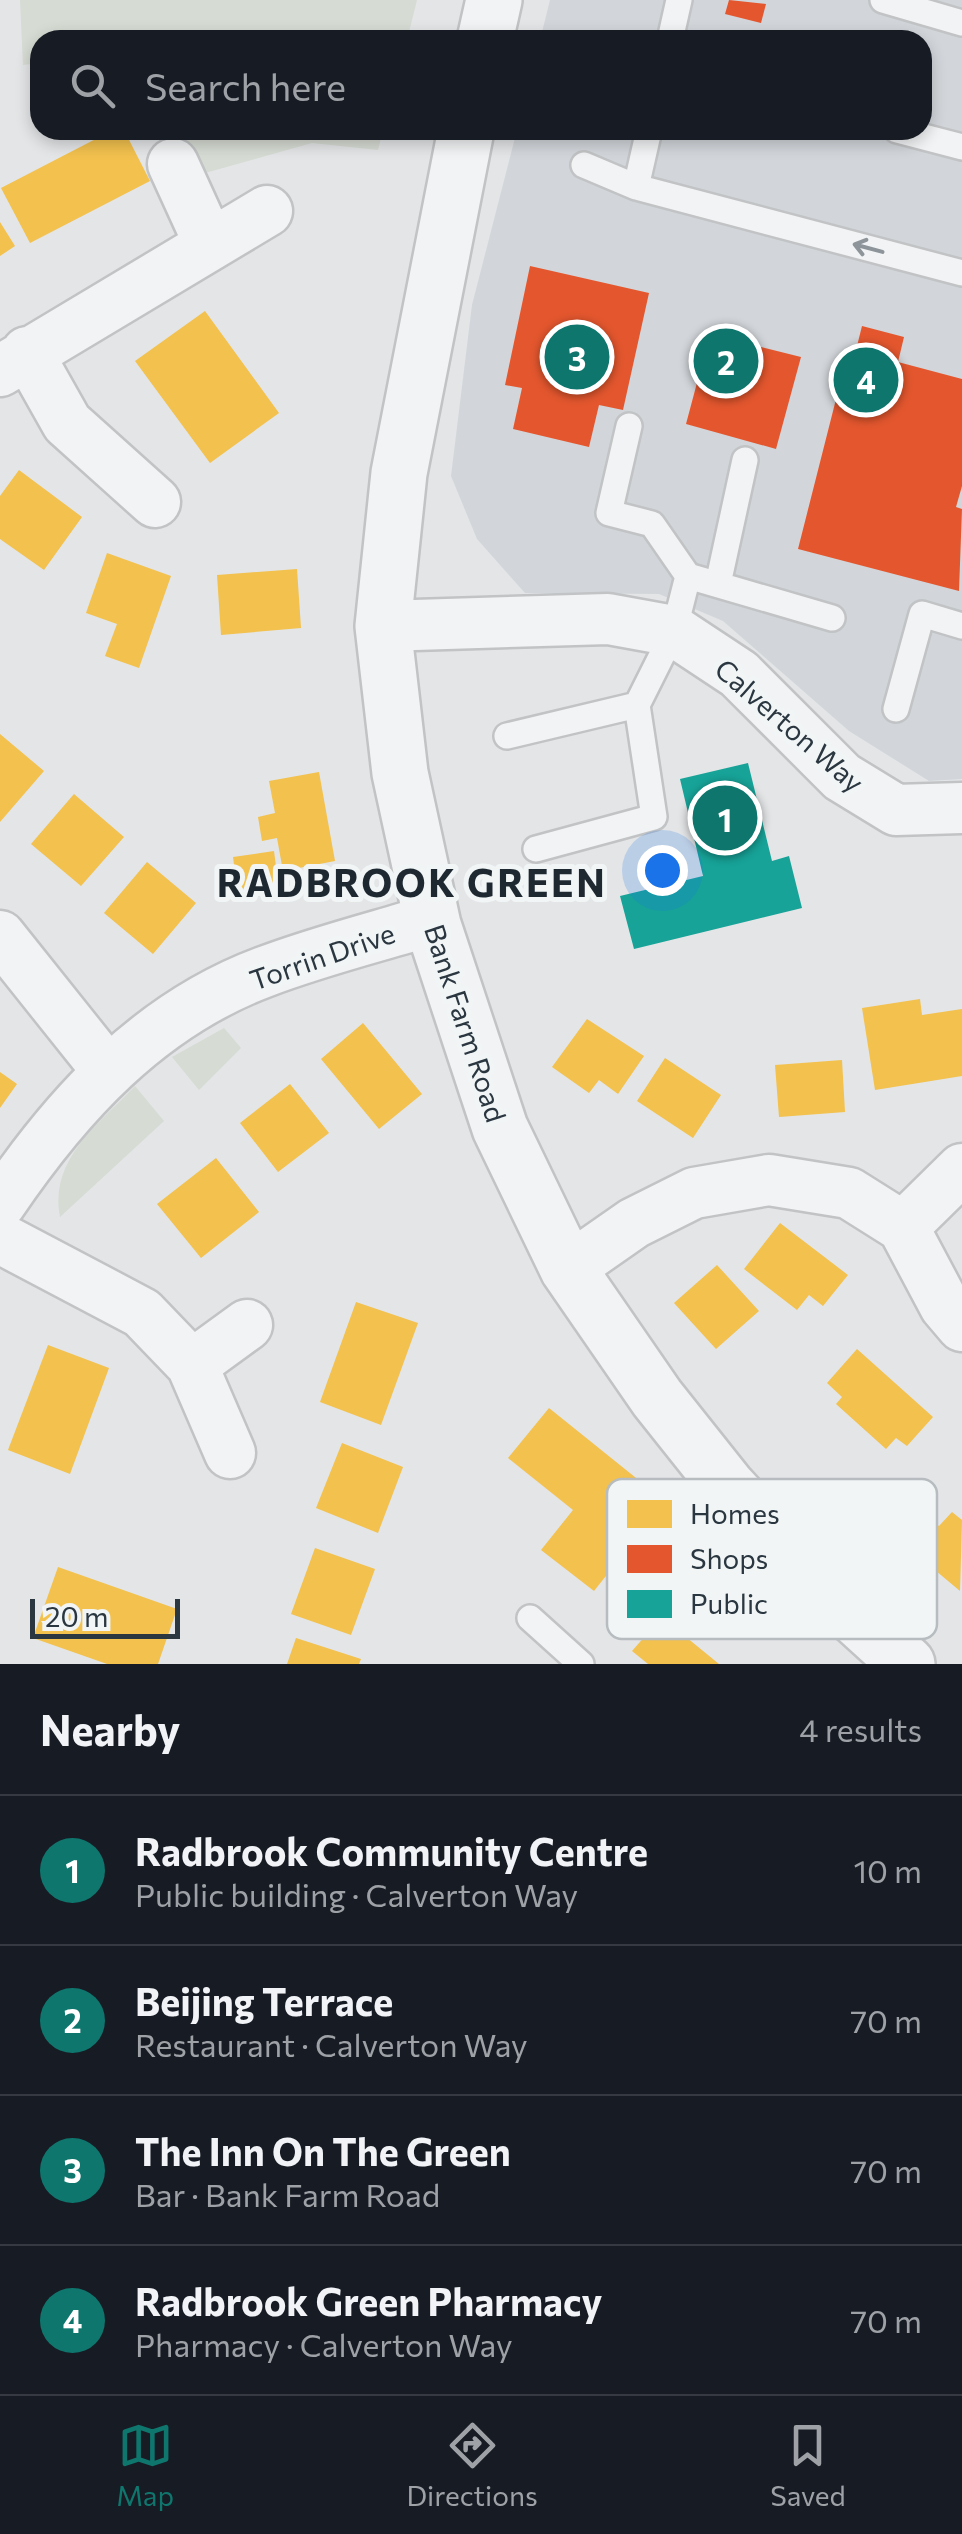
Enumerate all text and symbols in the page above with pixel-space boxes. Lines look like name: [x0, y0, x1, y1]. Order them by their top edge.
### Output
search box: [30, 30, 932, 140]
icon: search: [65, 58, 120, 113]
text: Search here: [145, 62, 346, 109]
one-way arrow: [853, 238, 884, 257]
pin: 3: [544, 320, 610, 394]
pin: 2: [694, 324, 758, 398]
pin: 4: [834, 342, 898, 418]
street label: Calverton Way: [709, 651, 871, 799]
pin: 1: [692, 780, 758, 856]
your location: [637, 845, 688, 896]
district label: RADBROOK GREEN: [217, 858, 607, 905]
street label: Torrin Drive: [245, 915, 399, 997]
street label: Bank Farm Road: [418, 920, 514, 1126]
legend: [607, 1479, 937, 1639]
text: Homes: [690, 1496, 780, 1530]
text: Shops: [690, 1541, 768, 1575]
text: Public: [690, 1586, 768, 1620]
scale bar: [30, 1594, 180, 1638]
text: 20 m: [45, 1599, 109, 1633]
text: Nearby: [40, 1703, 180, 1755]
text: 4 results: [799, 1709, 922, 1749]
text: Radbrook Community Centre: [135, 1827, 648, 1874]
text: 1: [65, 1850, 80, 1890]
text: 10 m: [853, 1850, 922, 1890]
text: Public building · Calverton Way: [135, 1874, 578, 1914]
text: Beijing Terrace: [135, 1977, 393, 2024]
text: 2: [63, 2000, 82, 2040]
text: 70 m: [850, 2000, 922, 2040]
text: Restaurant · Calverton Way: [135, 2024, 528, 2064]
text: The Inn On The Green: [135, 2127, 511, 2174]
text: 3: [63, 2150, 82, 2190]
text: 70 m: [850, 2150, 922, 2190]
text: Bar · Bank Farm Road: [135, 2174, 440, 2214]
text: Radbrook Green Pharmacy: [135, 2277, 602, 2324]
text: 4: [63, 2300, 82, 2340]
text: 70 m: [850, 2300, 922, 2340]
text: Pharmacy · Calverton Way: [135, 2324, 512, 2364]
tab: Map: [116, 2418, 174, 2512]
tab: Directions: [406, 2418, 538, 2512]
tab: Saved: [770, 2418, 846, 2512]

